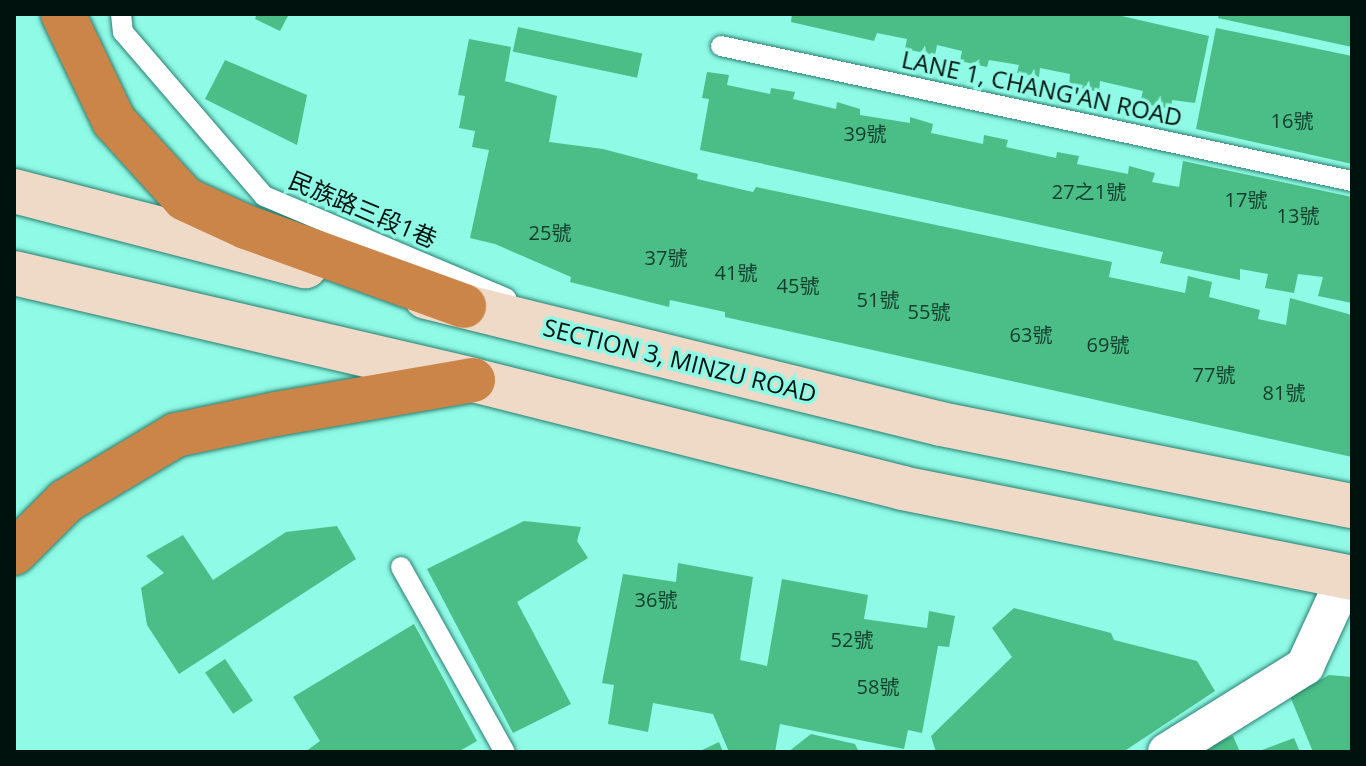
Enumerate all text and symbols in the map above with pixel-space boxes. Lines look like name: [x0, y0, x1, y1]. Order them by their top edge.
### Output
street label: LANE 1, CHANG'AN ROAD: [899, 44, 1185, 132]
house number: 16號: [1271, 108, 1313, 132]
house number: 39號: [844, 121, 886, 145]
street label: 民族路三段1巷: [285, 165, 441, 253]
house number: 27之1號: [1052, 179, 1126, 203]
house number: 17號: [1225, 187, 1267, 211]
house number: 13號: [1277, 203, 1319, 227]
house number: 25號: [529, 220, 571, 244]
house number: 37號: [645, 245, 687, 269]
house number: 41號: [715, 260, 757, 284]
house number: 45號: [777, 273, 819, 297]
house number: 51號: [857, 287, 899, 311]
house number: 55號: [908, 299, 950, 323]
street label: SECTION 3, MINZU ROAD: [540, 312, 820, 408]
house number: 63號: [1010, 322, 1052, 346]
house number: 69號: [1087, 332, 1129, 356]
house number: 77號: [1193, 362, 1235, 386]
house number: 81號: [1263, 380, 1305, 404]
house number: 36號: [635, 587, 677, 611]
house number: 52號: [831, 627, 873, 651]
house number: 58號: [857, 674, 899, 698]

